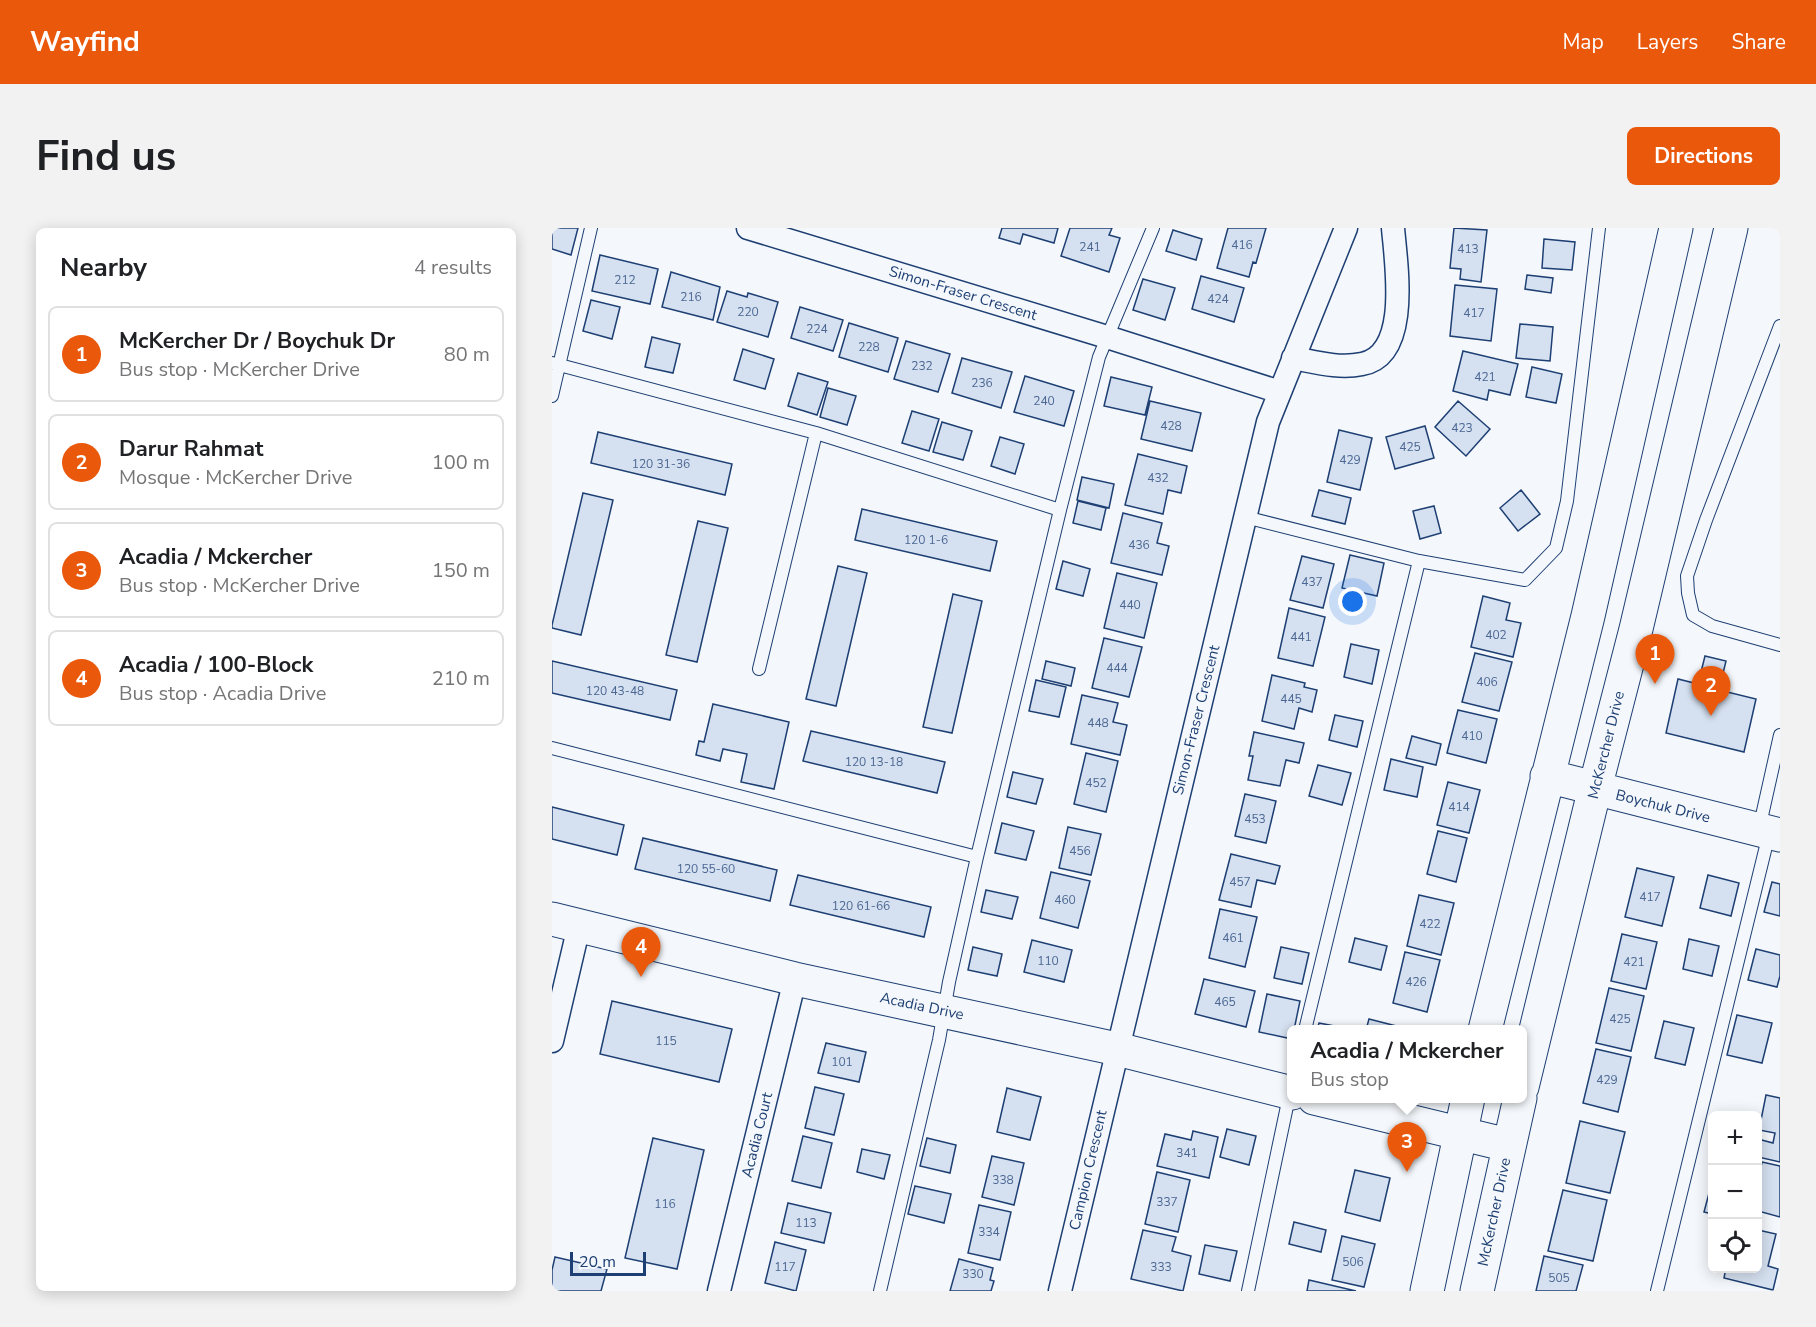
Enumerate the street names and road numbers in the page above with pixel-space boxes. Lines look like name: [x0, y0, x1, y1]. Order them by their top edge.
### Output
street label: Simon-Fraser Crescent: [887, 261, 1040, 325]
street label: Simon-Fraser Crescent: [1168, 642, 1224, 797]
street label: McKercher Drive: [1583, 689, 1629, 801]
street label: Boychuk Drive: [1614, 785, 1712, 827]
street label: Acadia Drive: [878, 987, 966, 1025]
street label: Acadia Court: [737, 1090, 777, 1180]
street label: Campion Crescent: [1064, 1107, 1112, 1232]
street label: McKercher Drive: [1473, 1156, 1515, 1268]

